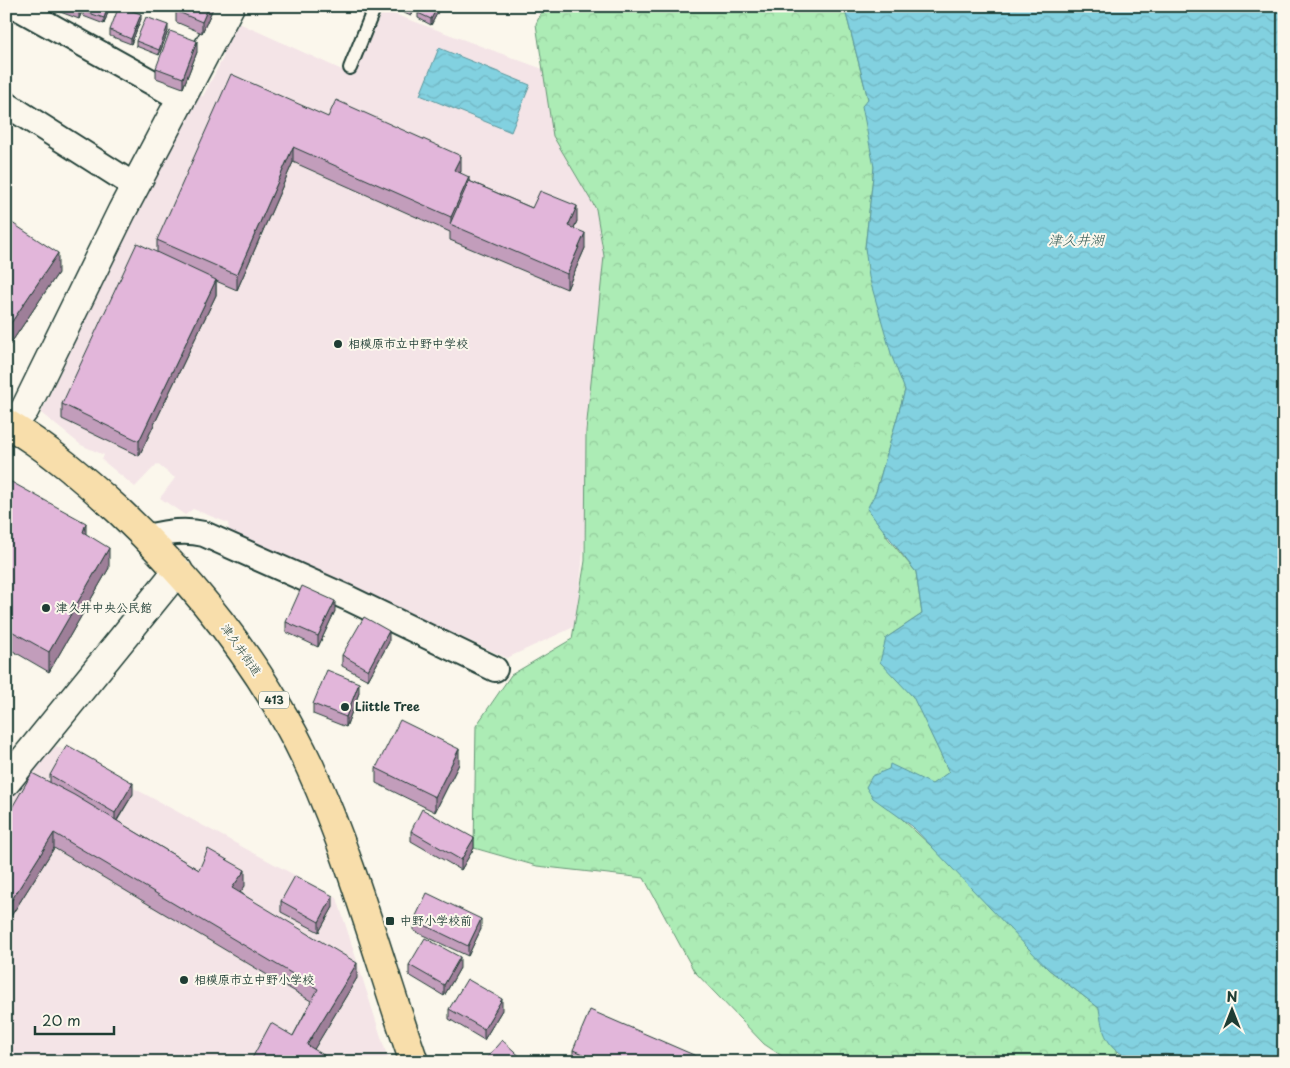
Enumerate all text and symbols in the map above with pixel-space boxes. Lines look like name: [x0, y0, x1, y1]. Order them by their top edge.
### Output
water label: 津久井湖: [1048, 229, 1105, 250]
place label: 相模原市立中野中学校: [348, 334, 468, 352]
marker: 相模原市立中野中学校: [332, 338, 344, 350]
place label: 津久井中央公民館: [56, 598, 152, 616]
marker: 津久井中央公民館: [40, 602, 52, 614]
street label: 津久井街道: [217, 620, 266, 679]
road number: 413: [259, 692, 289, 708]
place label: Liittle Tree: [355, 697, 420, 715]
marker: Liittle Tree: [339, 701, 351, 713]
place label: 中野小学校前: [400, 911, 472, 929]
marker: 中野小学校前: [384, 915, 396, 927]
place label: 相模原市立中野小学校: [194, 970, 314, 988]
marker: 相模原市立中野小学校: [178, 974, 190, 986]
north arrow: [1208, 986, 1258, 1036]
text: N: [1226, 986, 1238, 1007]
scale bar: [35, 1003, 114, 1035]
text: 20 m: [42, 1008, 81, 1031]

